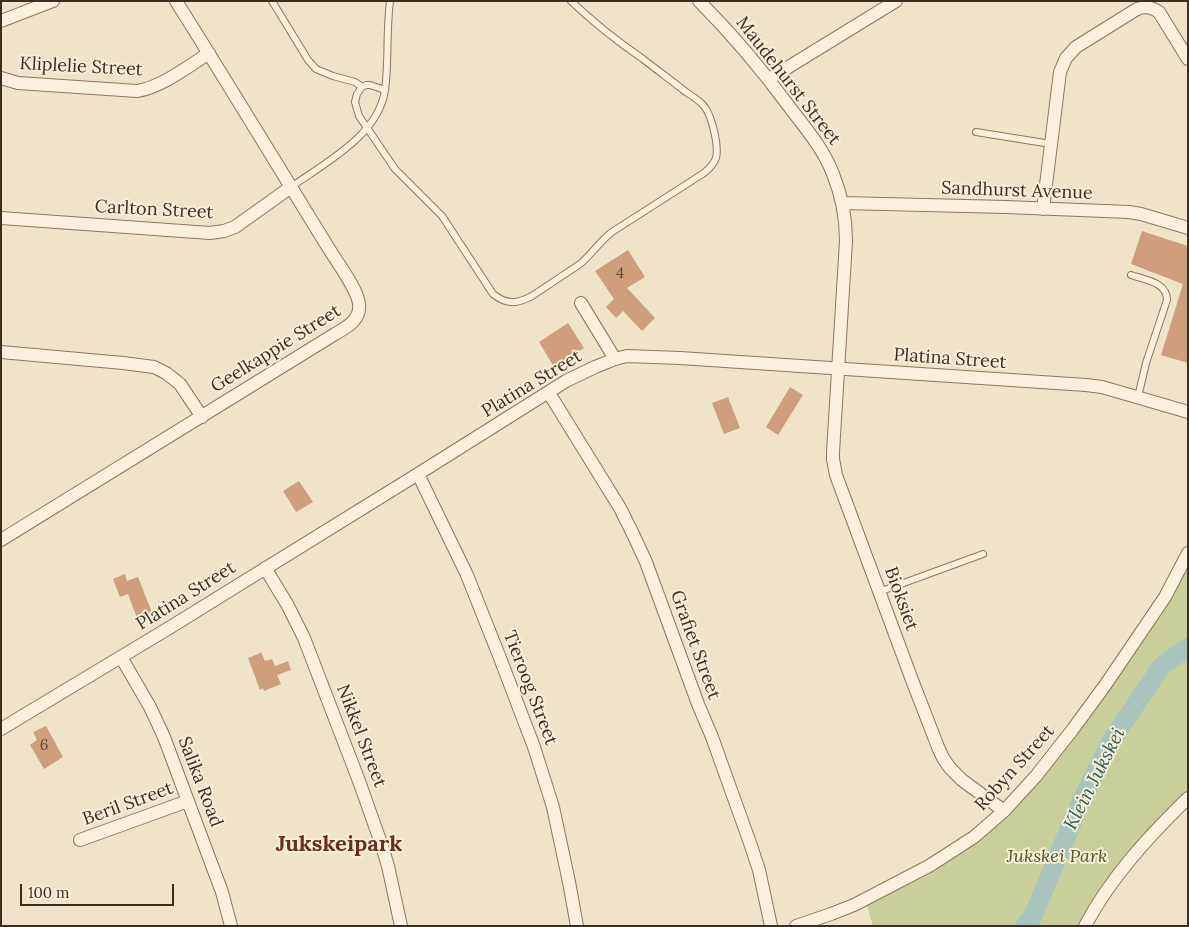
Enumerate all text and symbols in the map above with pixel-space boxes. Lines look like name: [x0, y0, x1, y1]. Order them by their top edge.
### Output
street label: Maudehurst Street: [731, 12, 845, 150]
street label: Kliplelie Street: [19, 53, 143, 81]
street label: Sandhurst Avenue: [941, 178, 1093, 204]
street label: Carlton Street: [94, 196, 214, 224]
house number: 4: [616, 265, 624, 283]
street label: Geelkappie Street: [207, 300, 345, 398]
street label: Platina Street: [893, 344, 1007, 374]
street label: Platina Street: [478, 346, 586, 422]
street label: Platina Street: [132, 557, 240, 635]
street label: Bioksiet: [880, 564, 922, 634]
street label: Grafiet Street: [665, 588, 725, 702]
street label: Tieroog Street: [498, 628, 562, 748]
street label: Nikkel Street: [331, 682, 391, 790]
street label: Robyn Street: [971, 721, 1059, 815]
water label: Klein Jukskei: [1060, 724, 1130, 834]
street label: Salika Road: [173, 734, 227, 830]
house number: 6: [40, 737, 48, 755]
street label: Beril Street: [80, 778, 176, 830]
district label: Jukskeipark: [276, 832, 402, 858]
park label: Jukskei Park: [1007, 846, 1107, 868]
scale bar: [22, 874, 176, 906]
text: 100 m: [28, 883, 69, 902]

